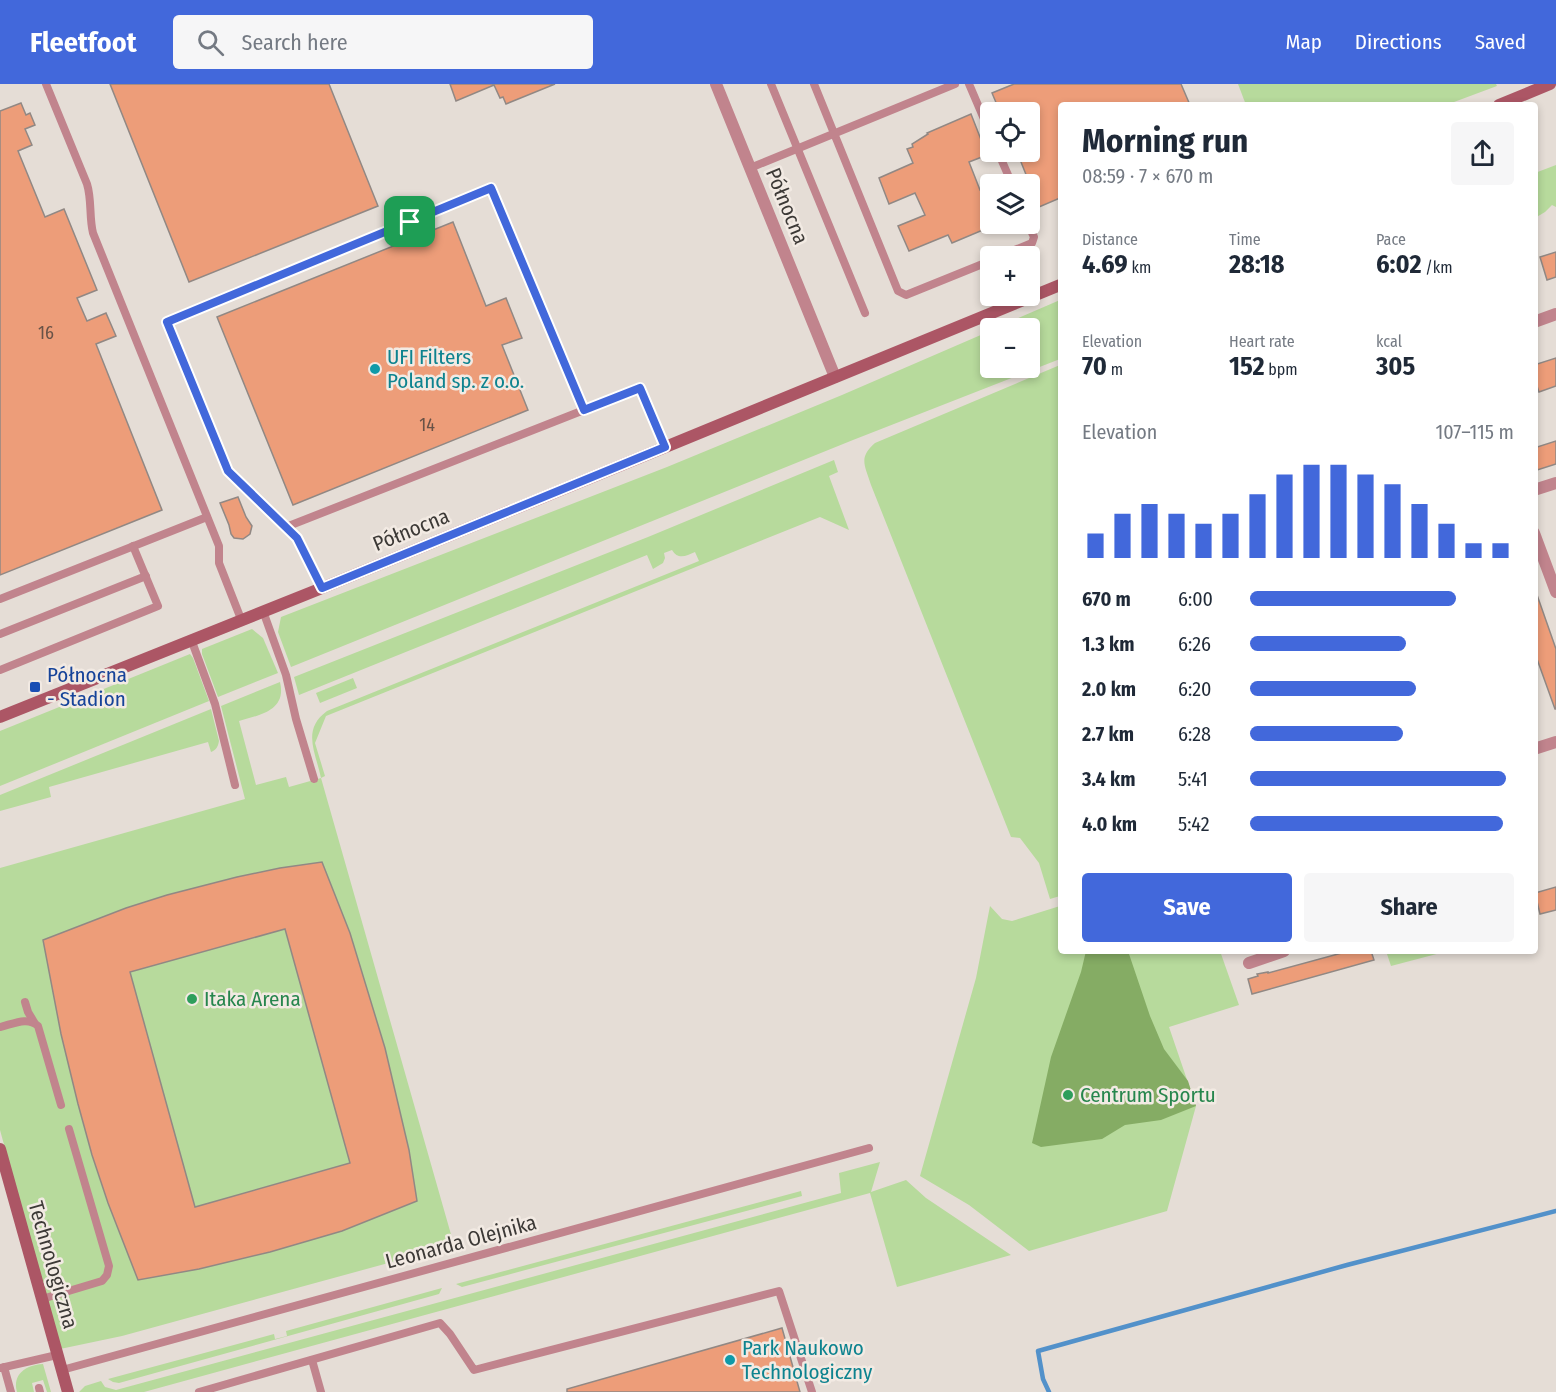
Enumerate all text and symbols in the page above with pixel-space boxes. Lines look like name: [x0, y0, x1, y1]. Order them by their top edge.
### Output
search box: [173, 15, 593, 69]
text: Fleetfoot: [30, 26, 137, 59]
icon: search: [194, 26, 227, 59]
text: Search here: [242, 29, 348, 56]
text: Map: [1285, 29, 1322, 55]
text: Directions: [1355, 29, 1442, 55]
text: Saved: [1475, 29, 1526, 55]
map controls: [980, 102, 1040, 378]
button: locate: [980, 102, 1040, 162]
text: Morning run: [1082, 121, 1248, 161]
button: share: [1451, 122, 1514, 185]
street label: Północna: [760, 164, 814, 248]
text: 08:59 · 7 × 670 m: [1082, 164, 1213, 188]
button: layers: [980, 174, 1040, 234]
pin: [384, 196, 435, 247]
icon: arrive: [393, 205, 426, 238]
text: Distance: [1082, 230, 1138, 249]
text: Time: [1229, 230, 1261, 249]
text: Pace: [1376, 230, 1406, 249]
button: +: [980, 246, 1040, 306]
text: 4.69: [1082, 249, 1128, 280]
text: 28:18: [1229, 249, 1285, 280]
text: 6:02: [1376, 249, 1422, 280]
text: km: [1128, 258, 1151, 277]
text: /km: [1422, 258, 1453, 277]
button: −: [980, 318, 1040, 378]
house number: 16: [38, 322, 54, 344]
text: Elevation: [1082, 332, 1142, 351]
text: Heart rate: [1229, 332, 1295, 351]
text: kcal: [1376, 332, 1402, 351]
place label: UFI Filters Poland sp. z o.o.: [387, 344, 524, 394]
text: 70: [1082, 351, 1107, 382]
text: 152: [1229, 351, 1265, 382]
text: 305: [1376, 351, 1415, 382]
text: m: [1107, 360, 1123, 379]
text: bpm: [1265, 360, 1298, 379]
marker: UFI Filters Poland sp. z o.o.: [368, 362, 382, 376]
house number: 14: [419, 414, 435, 436]
text: Elevation: [1082, 420, 1157, 444]
text: 107–115 m: [1435, 420, 1514, 444]
street label: Północna: [369, 503, 453, 557]
text: 670 m: [1082, 587, 1131, 611]
text: 6:00: [1178, 587, 1213, 611]
text: 1.3 km: [1082, 632, 1134, 656]
text: 6:26: [1178, 632, 1211, 656]
place label: Północna - Stadion: [47, 662, 127, 712]
text: 2.0 km: [1082, 677, 1136, 701]
text: 6:20: [1178, 677, 1211, 701]
marker: Północna - Stadion: [28, 680, 42, 694]
text: 2.7 km: [1082, 722, 1134, 746]
text: 6:28: [1178, 722, 1211, 746]
text: 3.4 km: [1082, 767, 1135, 791]
text: 5:41: [1178, 767, 1208, 791]
text: 4.0 km: [1082, 812, 1137, 836]
text: 5:42: [1178, 812, 1210, 836]
button: Save: [1082, 873, 1292, 942]
button: Share: [1304, 873, 1514, 942]
place label: Itaka Arena: [204, 986, 301, 1012]
marker: Itaka Arena: [185, 992, 199, 1006]
place label: Centrum Sportu: [1080, 1082, 1216, 1108]
marker: Centrum Sportu: [1061, 1088, 1075, 1102]
street label: Technologiczna: [22, 1198, 84, 1332]
street label: Leonarda Olejnika: [383, 1209, 539, 1275]
place label: Park Naukowo Technologiczny: [742, 1335, 873, 1385]
marker: Park Naukowo Technologiczny: [723, 1353, 737, 1367]

